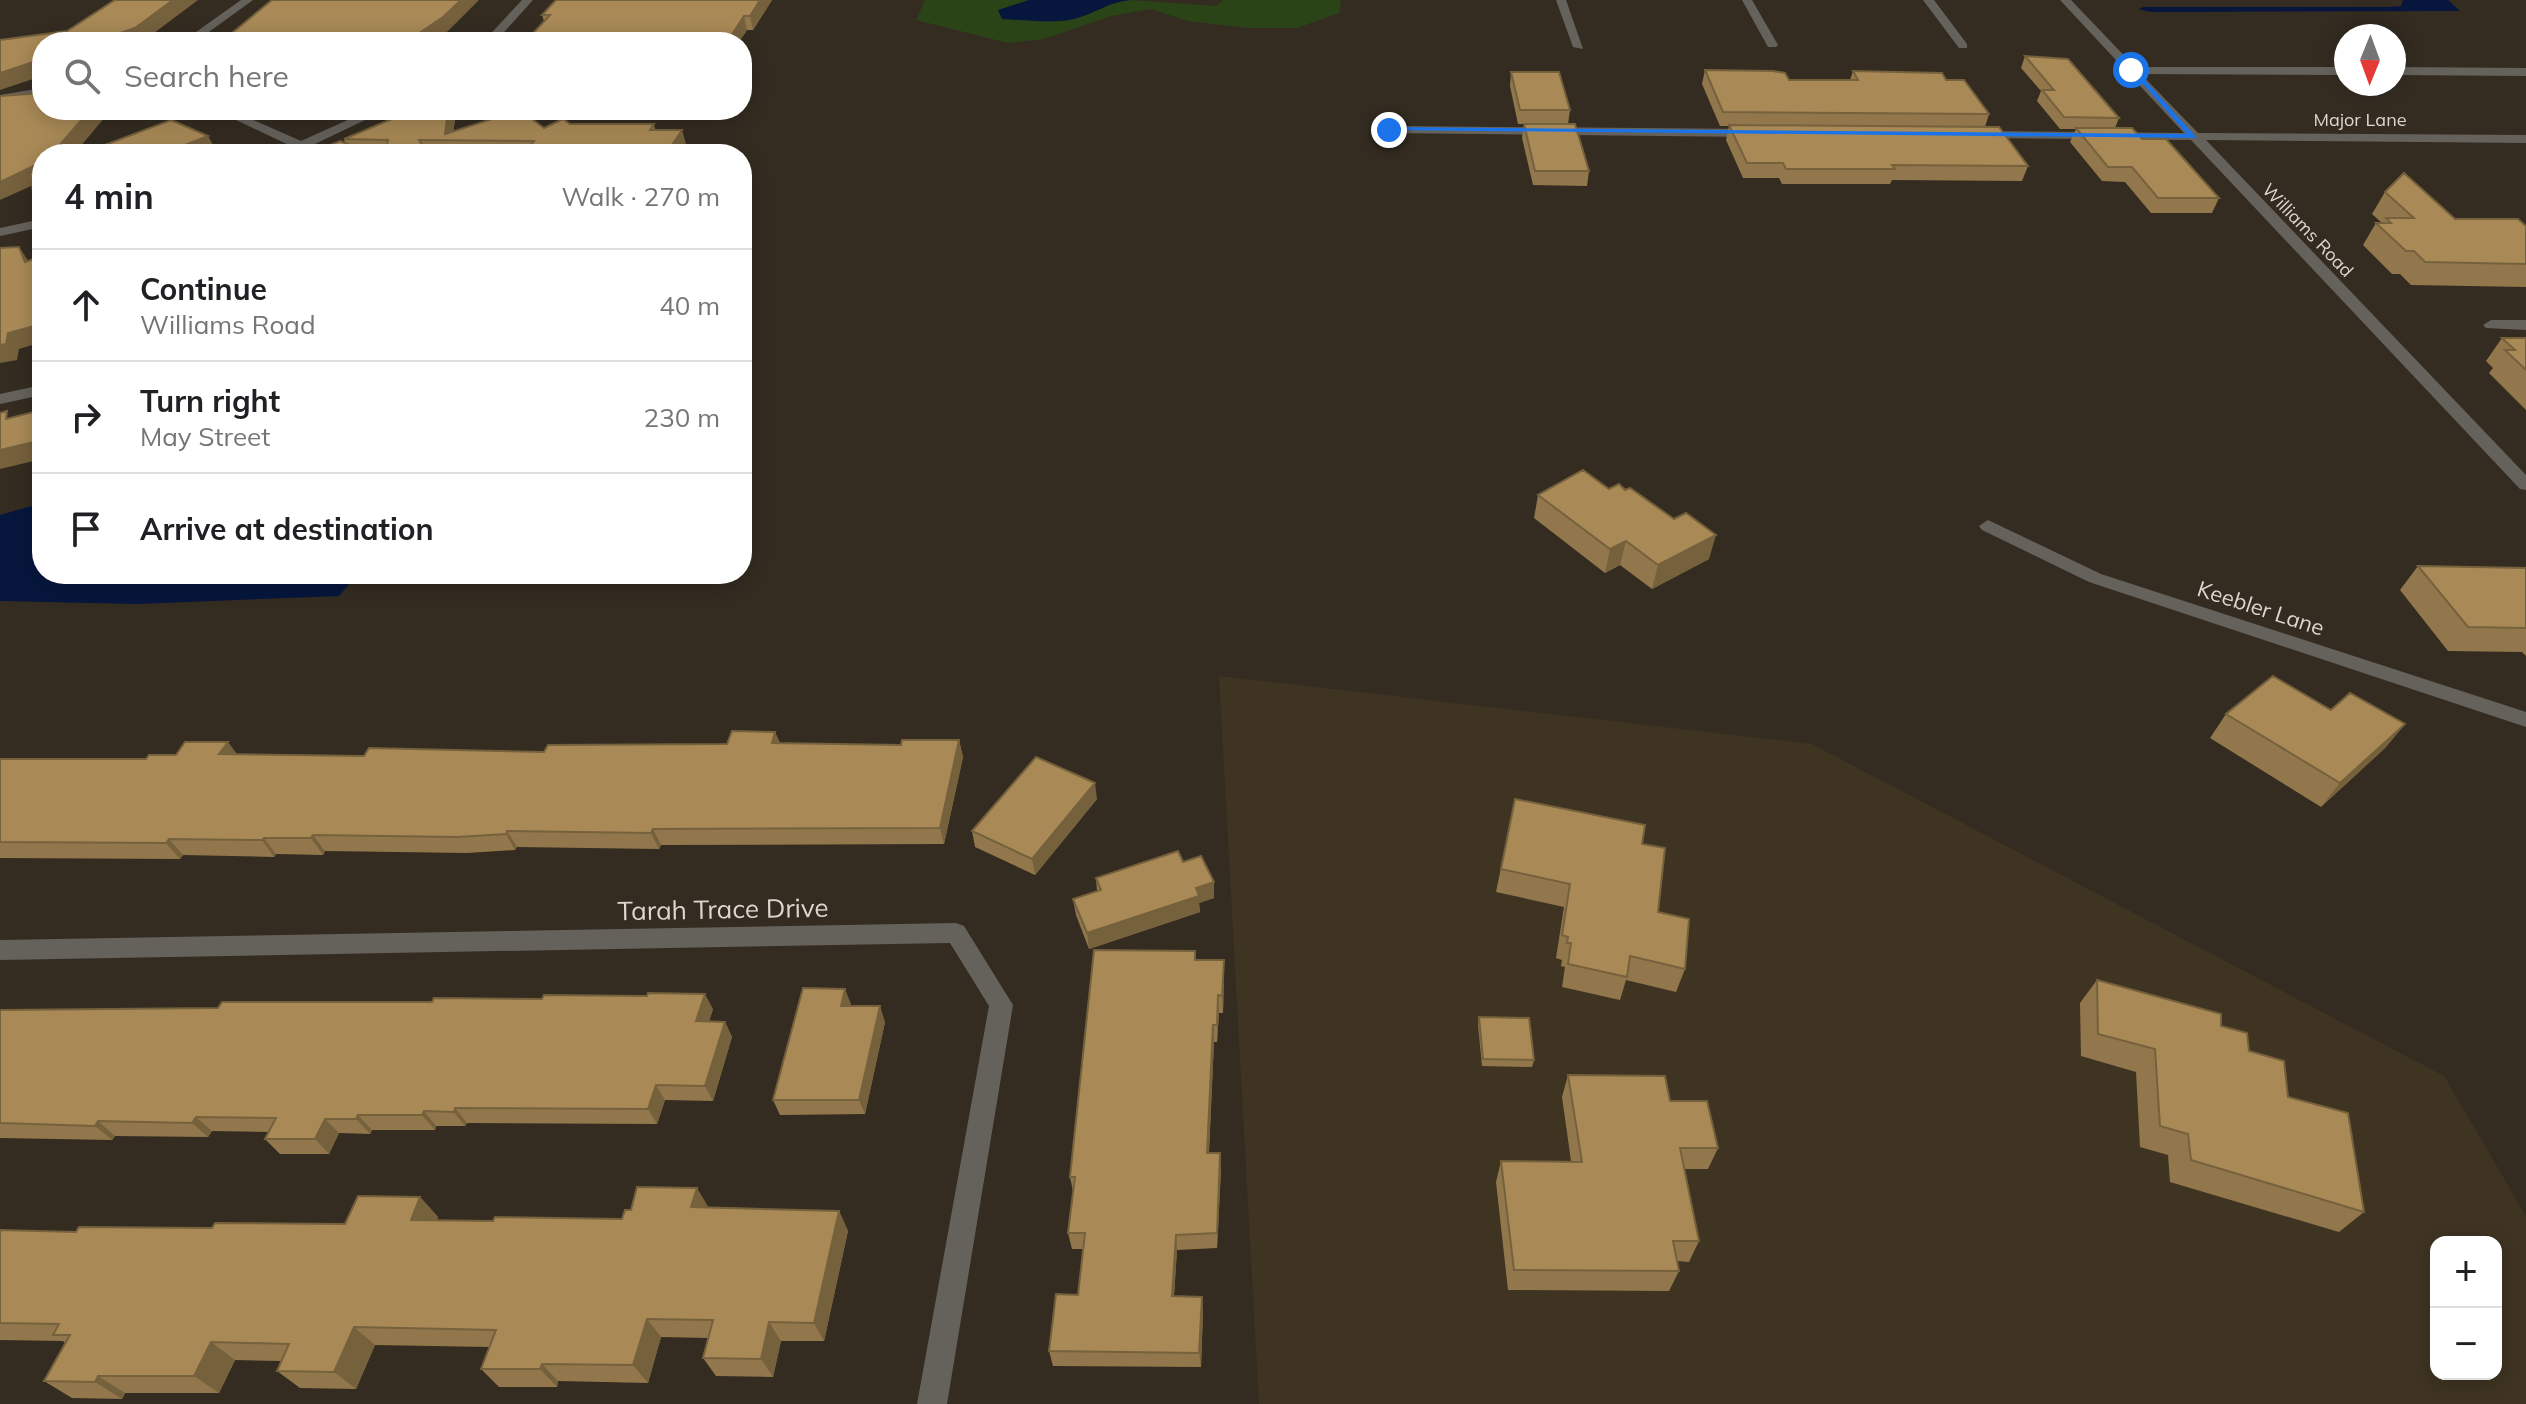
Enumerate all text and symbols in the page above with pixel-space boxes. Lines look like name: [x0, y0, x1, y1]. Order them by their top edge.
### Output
north arrow: [2334, 24, 2406, 96]
search box: [32, 32, 752, 120]
route start: [2113, 52, 2149, 88]
icon: search: [60, 54, 104, 98]
text: Search here: [124, 57, 289, 95]
street label: Major Lane: [2314, 108, 2407, 131]
route end: [1371, 112, 1407, 148]
text: 4 min: [64, 175, 154, 218]
street label: Williams Road: [2258, 178, 2358, 282]
text: Walk · 270 m: [561, 180, 720, 213]
text: Continue: [140, 270, 267, 308]
icon: ahead: [64, 283, 108, 327]
text: 40 m: [659, 289, 720, 322]
text: Williams Road: [140, 308, 316, 341]
text: Turn right: [140, 382, 280, 420]
icon: right: [64, 395, 108, 439]
text: 230 m: [644, 401, 720, 434]
text: May Street: [140, 420, 270, 453]
icon: arrive: [64, 507, 108, 551]
text: Arrive at destination: [140, 510, 434, 548]
street label: Keebler Lane: [2194, 574, 2328, 642]
street label: Tarah Trace Drive: [617, 891, 829, 927]
map controls: [2430, 1236, 2502, 1380]
button: +: [2430, 1236, 2502, 1308]
button: −: [2430, 1308, 2502, 1380]

